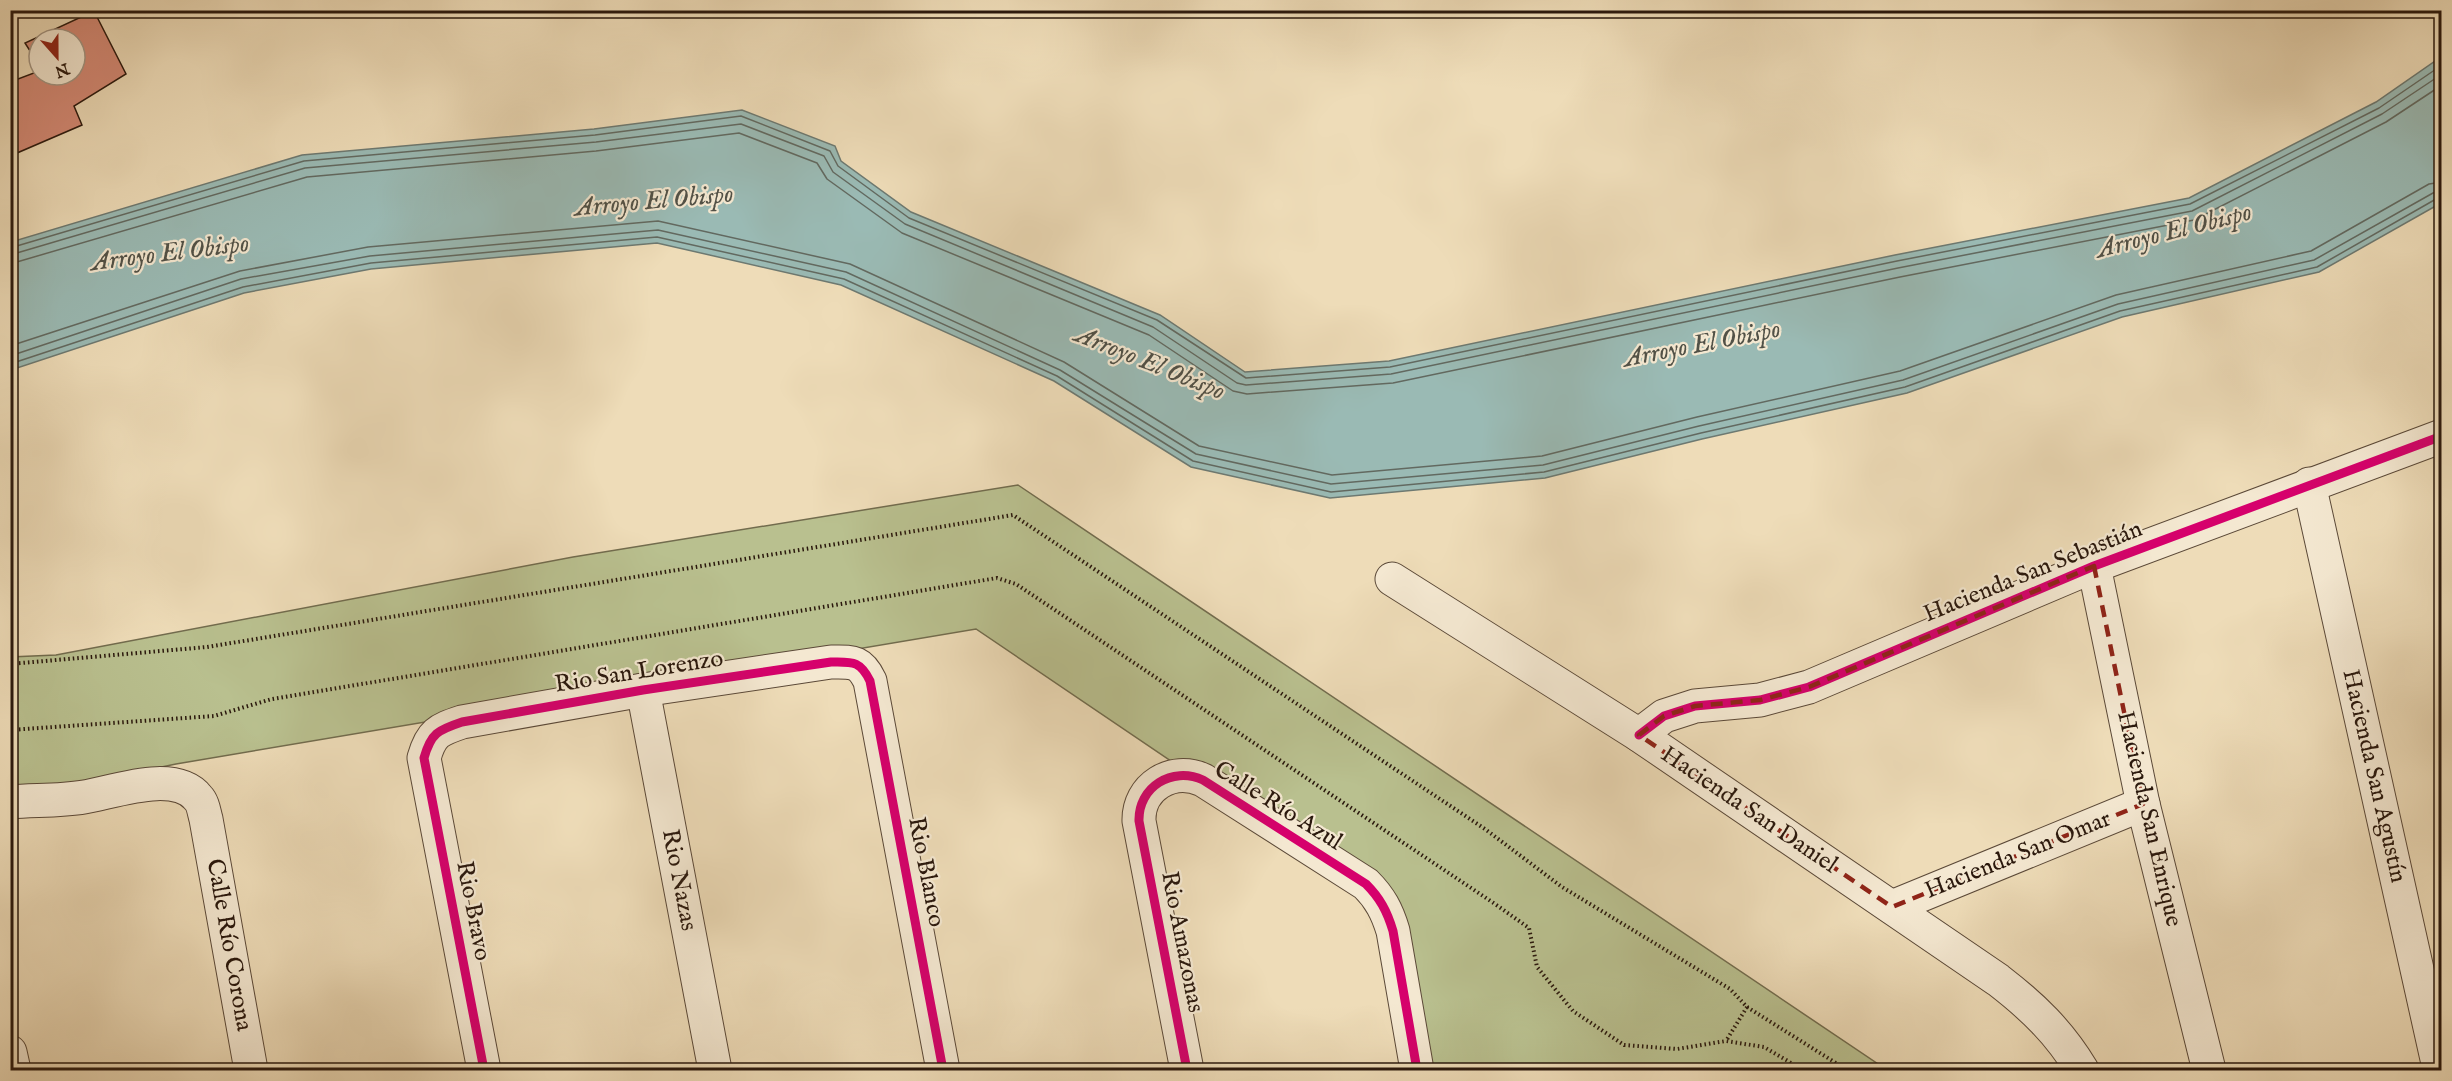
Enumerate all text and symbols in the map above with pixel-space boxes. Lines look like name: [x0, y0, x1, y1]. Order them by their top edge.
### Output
north arrow: [27, 27, 87, 87]
text: N: [51, 57, 73, 81]
water label: Arroyo El Obispo: [570, 178, 735, 225]
water label: Arroyo El Obispo: [2090, 196, 2255, 267]
water label: Arroyo El Obispo: [86, 227, 251, 279]
water label: Arroyo El Obispo: [1618, 313, 1783, 376]
water label: Arroyo El Obispo: [1067, 317, 1230, 408]
street label: Hacienda San Sebastián: [1919, 514, 2147, 630]
street label: Rio San Lorenzo: [553, 643, 726, 701]
street label: Hacienda San Agustín: [2334, 666, 2414, 886]
street label: Hacienda San Enrique: [2109, 708, 2189, 930]
street label: Hacienda San Daniel: [1655, 739, 1844, 881]
street label: Calle Río Azul: [1208, 754, 1348, 858]
street label: Hacienda San Omar: [1920, 803, 2116, 906]
street label: Rio Blanco: [900, 814, 952, 930]
street label: Rio Nazas: [654, 826, 704, 934]
street label: Calle Río Corona: [199, 856, 260, 1034]
street label: Rio Bravo: [448, 859, 498, 963]
street label: Rio Amazonas: [1153, 869, 1211, 1015]

